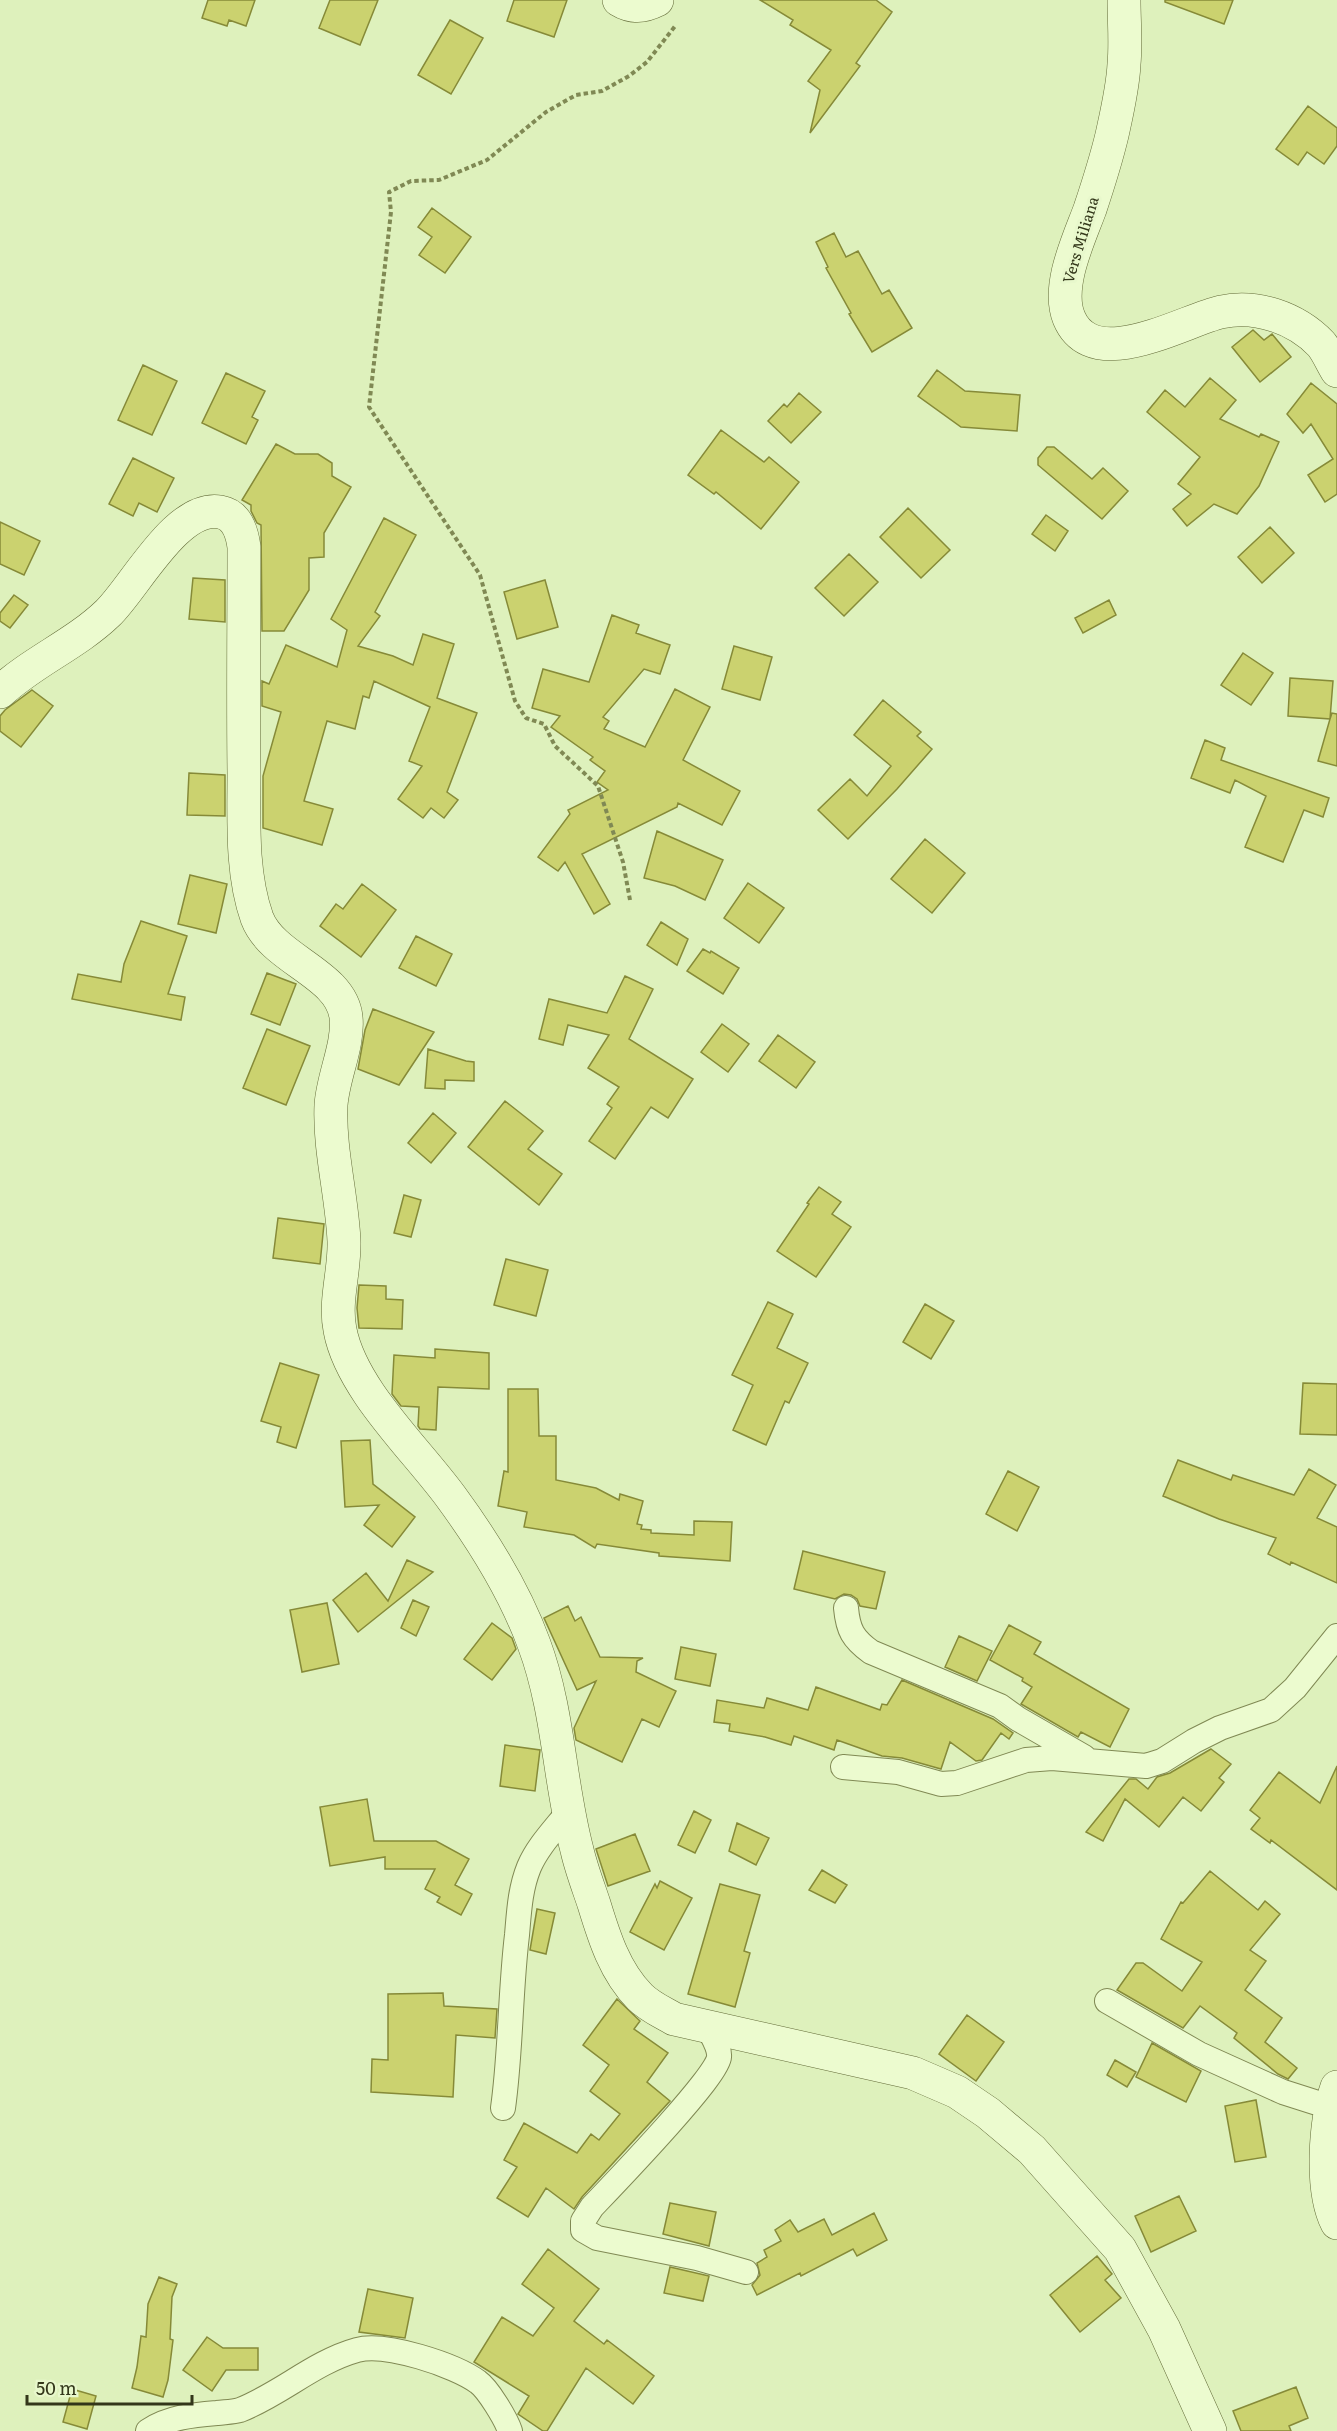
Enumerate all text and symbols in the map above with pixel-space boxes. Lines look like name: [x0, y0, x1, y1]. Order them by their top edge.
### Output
street label: Vers Miliana: [1055, 192, 1104, 286]
scale bar: [27, 2368, 192, 2406]
text: 50 m: [36, 2374, 77, 2401]

